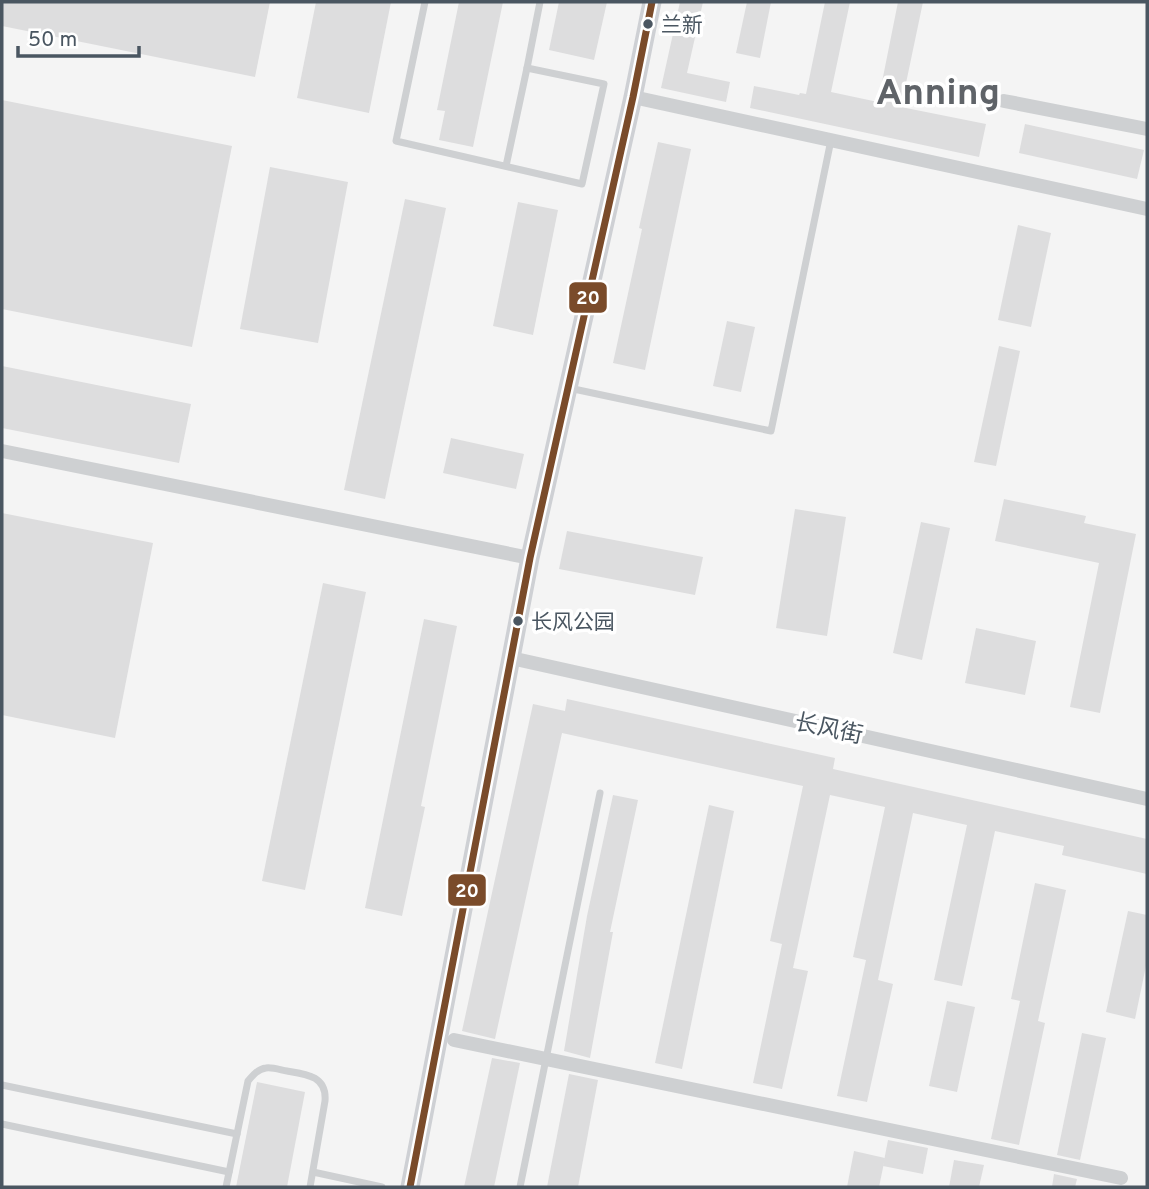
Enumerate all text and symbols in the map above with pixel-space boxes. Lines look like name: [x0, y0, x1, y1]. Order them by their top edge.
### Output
place label: 兰新: [661, 13, 703, 40]
scale bar: [18, 14, 138, 58]
marker: 兰新: [641, 17, 655, 31]
text: 50 m: [28, 27, 77, 54]
district label: Anning: [876, 71, 1000, 118]
line badge: 20: [568, 281, 608, 314]
text: 20: [576, 287, 600, 311]
place label: 长风公园: [531, 610, 615, 637]
marker: 长风公园: [511, 614, 525, 628]
street label: 长风街: [792, 709, 865, 752]
line badge: 20: [447, 873, 487, 907]
text: 20: [455, 880, 479, 904]

